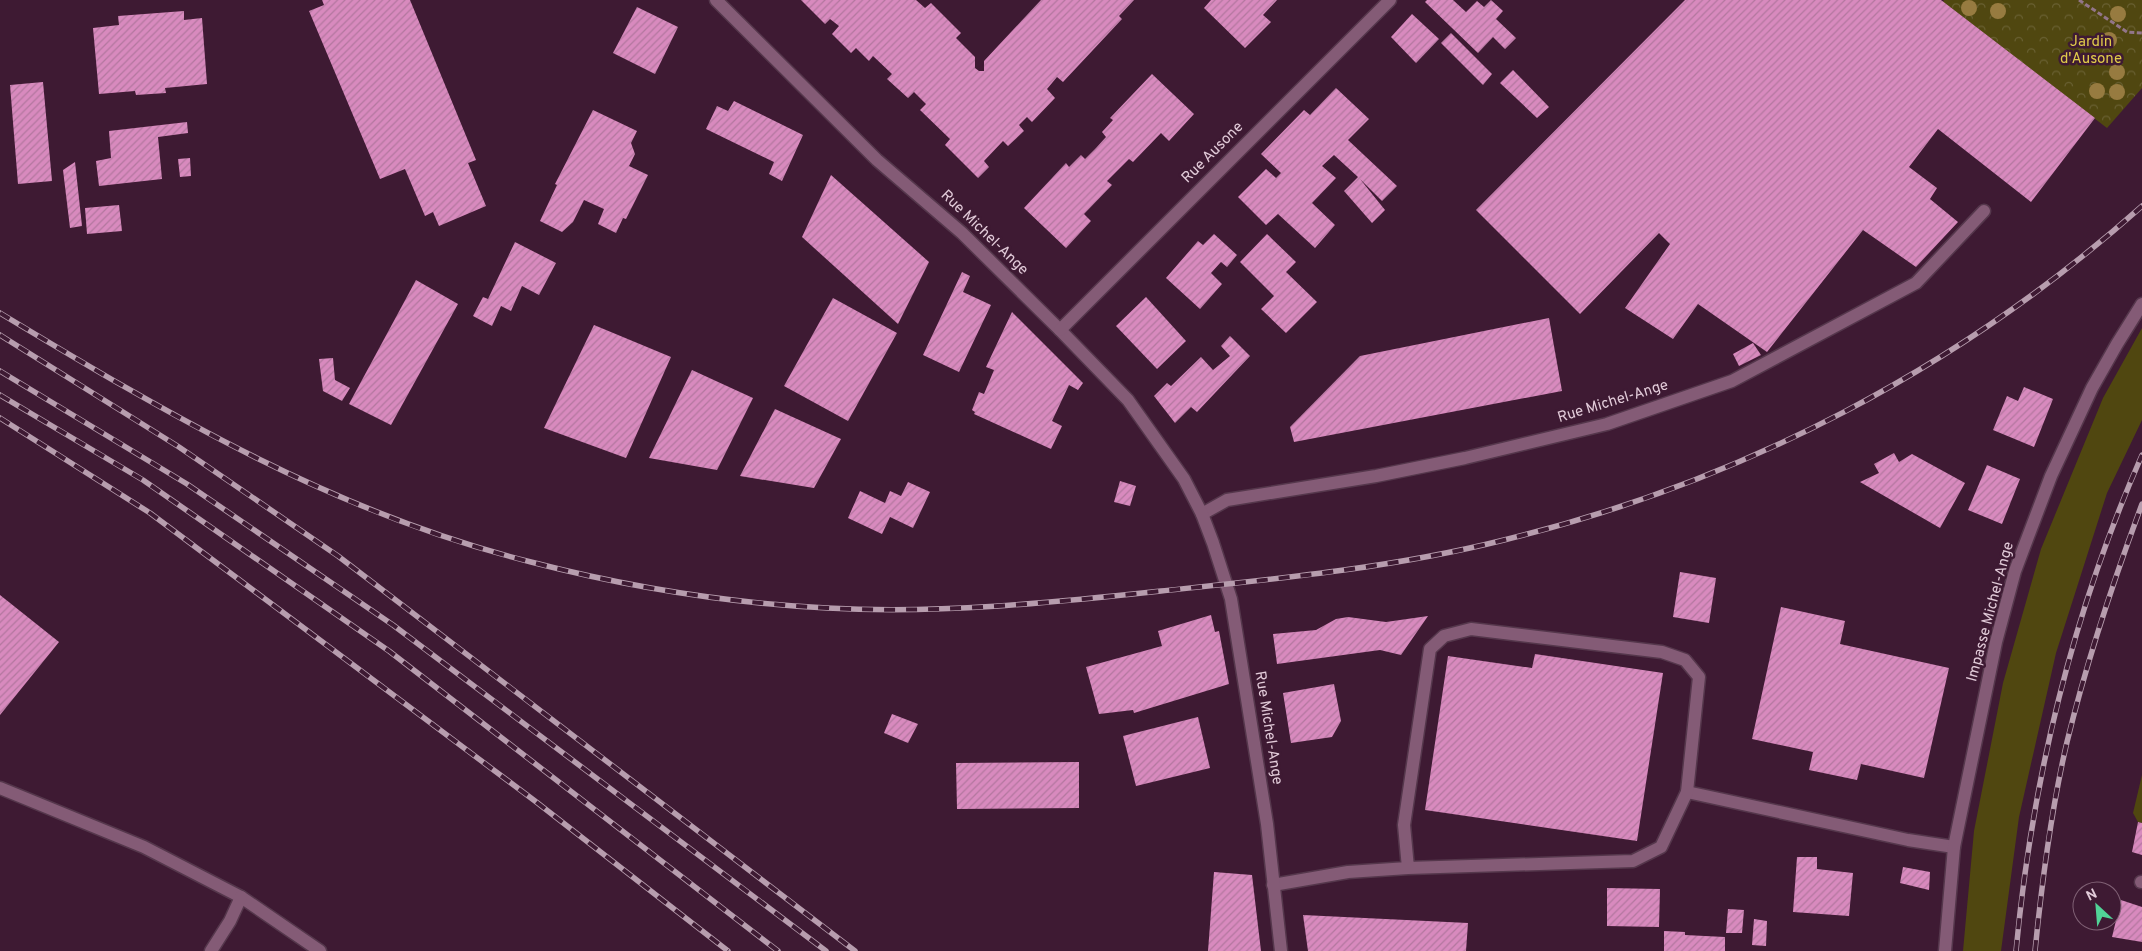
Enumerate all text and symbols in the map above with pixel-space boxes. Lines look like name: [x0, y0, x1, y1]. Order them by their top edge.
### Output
park label: Jardin d'Ausone: [2060, 33, 2122, 69]
street label: Rue Ausone: [1178, 118, 1248, 188]
street label: Rue Michel-Ange: [936, 186, 1032, 280]
street label: Rue Michel-Ange: [1555, 376, 1671, 428]
street label: Impasse Michel-Ange: [1963, 540, 2019, 684]
street label: Rue Michel-Ange: [1250, 670, 1286, 786]
north arrow: [2072, 881, 2122, 931]
text: N: [2084, 886, 2100, 906]

